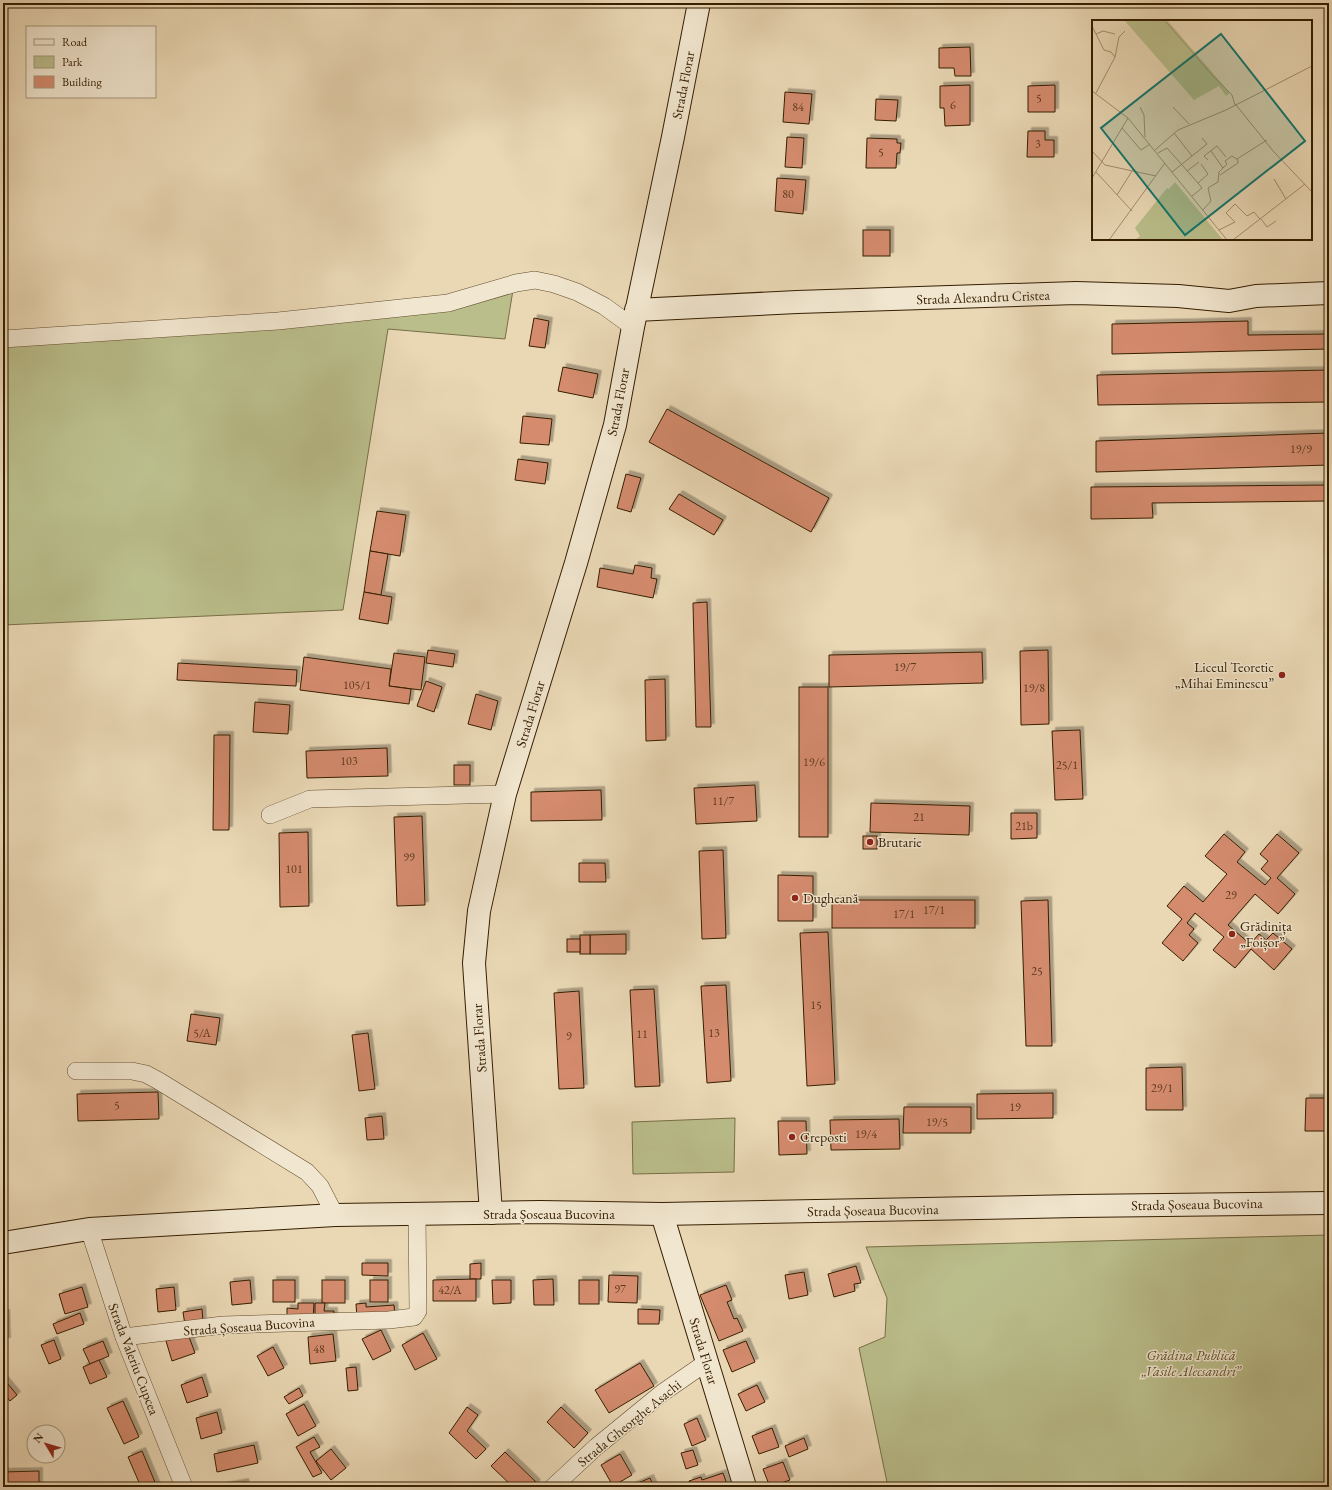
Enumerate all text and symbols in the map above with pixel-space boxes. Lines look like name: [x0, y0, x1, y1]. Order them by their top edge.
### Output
inset map: [1092, 20, 1312, 240]
legend: [26, 26, 156, 98]
text: Road: [62, 34, 88, 50]
street label: Strada Florar: [668, 49, 698, 121]
text: Park: [62, 54, 83, 70]
text: Building: [62, 74, 103, 90]
house number: 5: [1036, 90, 1042, 106]
house number: 6: [950, 97, 956, 113]
house number: 84: [792, 99, 804, 115]
house number: 3: [1035, 136, 1041, 152]
house number: 5: [878, 144, 884, 160]
house number: 80: [782, 186, 794, 202]
street label: Strada Alexandru Cristea: [916, 286, 1051, 308]
street label: Strada Florar: [603, 366, 633, 438]
house number: 19/9: [1290, 441, 1312, 457]
place label: Liceul Teoretic „Mihai Eminescu”: [1175, 658, 1274, 692]
house number: 19/7: [894, 659, 916, 675]
marker: Liceul Teoretic „Mihai Eminescu”: [1277, 670, 1287, 680]
house number: 105/1: [343, 677, 371, 693]
street label: Strada Florar: [511, 678, 549, 750]
house number: 19/8: [1023, 680, 1045, 696]
house number: 103: [340, 753, 358, 769]
house number: 19/6: [803, 754, 825, 770]
house number: 25/1: [1056, 757, 1078, 773]
house number: 11/7: [712, 793, 734, 809]
house number: 21: [913, 809, 925, 825]
house number: 21b: [1015, 818, 1033, 834]
place label: Brutarie: [878, 833, 922, 851]
marker: Brutarie: [865, 837, 875, 847]
house number: 99: [403, 849, 415, 865]
house number: 101: [285, 861, 303, 877]
house number: 29: [1225, 887, 1237, 903]
place label: Dugheană: [803, 889, 859, 907]
marker: Dugheană: [790, 893, 800, 903]
house number: 17/1: [923, 902, 945, 918]
house number: 17/1: [893, 906, 915, 922]
place label: Grădinița „Foișor”: [1240, 917, 1292, 951]
marker: Grădinița „Foișor”: [1227, 929, 1237, 939]
house number: 25: [1031, 963, 1043, 979]
house number: 15: [810, 997, 822, 1013]
street label: Strada Florar: [468, 1003, 490, 1073]
house number: 5/A: [193, 1025, 211, 1041]
house number: 13: [708, 1025, 720, 1041]
house number: 11: [636, 1026, 648, 1042]
house number: 9: [566, 1028, 572, 1044]
house number: 29/1: [1151, 1080, 1173, 1096]
house number: 5: [114, 1097, 120, 1113]
house number: 19: [1009, 1099, 1021, 1115]
house number: 19/5: [926, 1114, 948, 1130]
house number: 19/4: [855, 1126, 877, 1142]
place label: Creposti: [800, 1128, 847, 1146]
marker: Creposti: [787, 1132, 797, 1142]
street label: Strada Șoseaua Bucovina: [1131, 1194, 1263, 1214]
street label: Strada Șoseaua Bucovina: [807, 1200, 939, 1220]
street label: Strada Șoseaua Bucovina: [483, 1205, 615, 1223]
house number: 97: [614, 1281, 626, 1297]
house number: 42/A: [438, 1282, 462, 1298]
street label: Strada Valeriu Cupcea: [104, 1301, 164, 1418]
street label: Strada Șoseaua Bucovina: [183, 1312, 316, 1340]
street label: Strada Florar: [685, 1315, 723, 1387]
house number: 48: [313, 1341, 325, 1357]
park label: Grădina Publică „Vasile Alecsandri”: [1140, 1346, 1242, 1380]
street label: Strada Gheorghe Asachi: [573, 1375, 685, 1470]
north arrow: [26, 1424, 66, 1464]
text: N: [30, 1430, 46, 1446]

